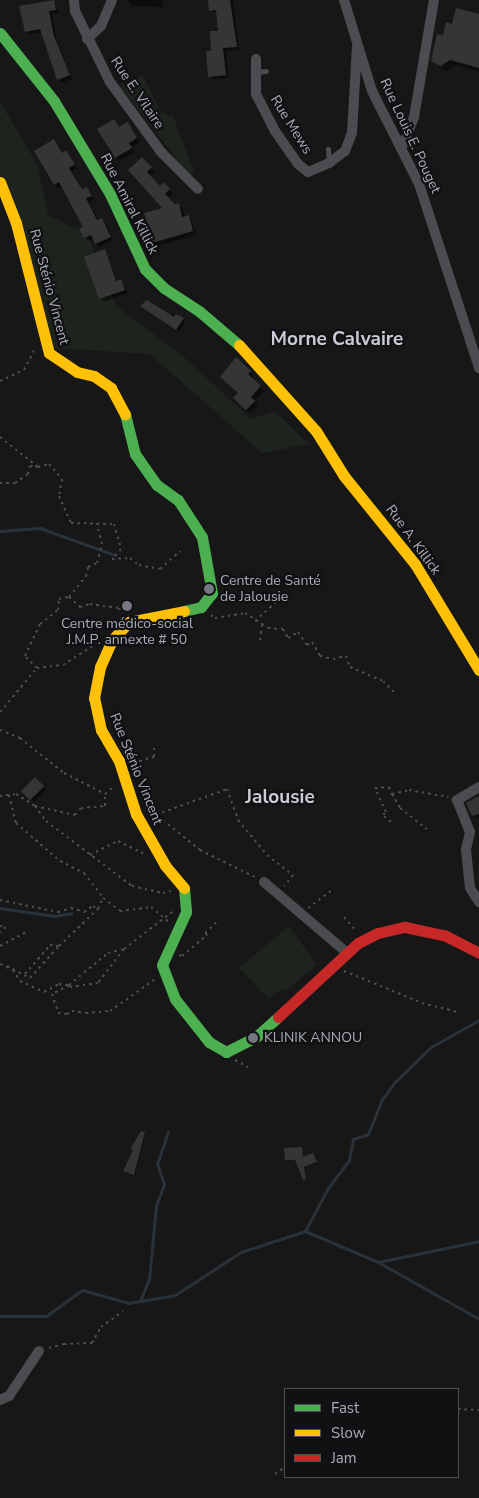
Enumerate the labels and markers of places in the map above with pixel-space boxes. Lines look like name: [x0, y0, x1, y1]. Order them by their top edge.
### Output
place label: Centre de Santé de Jalousie: [220, 573, 321, 606]
marker: Centre de Santé de Jalousie: [202, 582, 216, 596]
marker: Centre médico-social J.M.P. annexte # 50: [120, 599, 134, 613]
place label: Centre médico-social J.M.P. annexte # 50: [61, 616, 193, 648]
place label: KLINIK ANNOU: [264, 1030, 362, 1046]
marker: KLINIK ANNOU: [246, 1031, 260, 1045]

